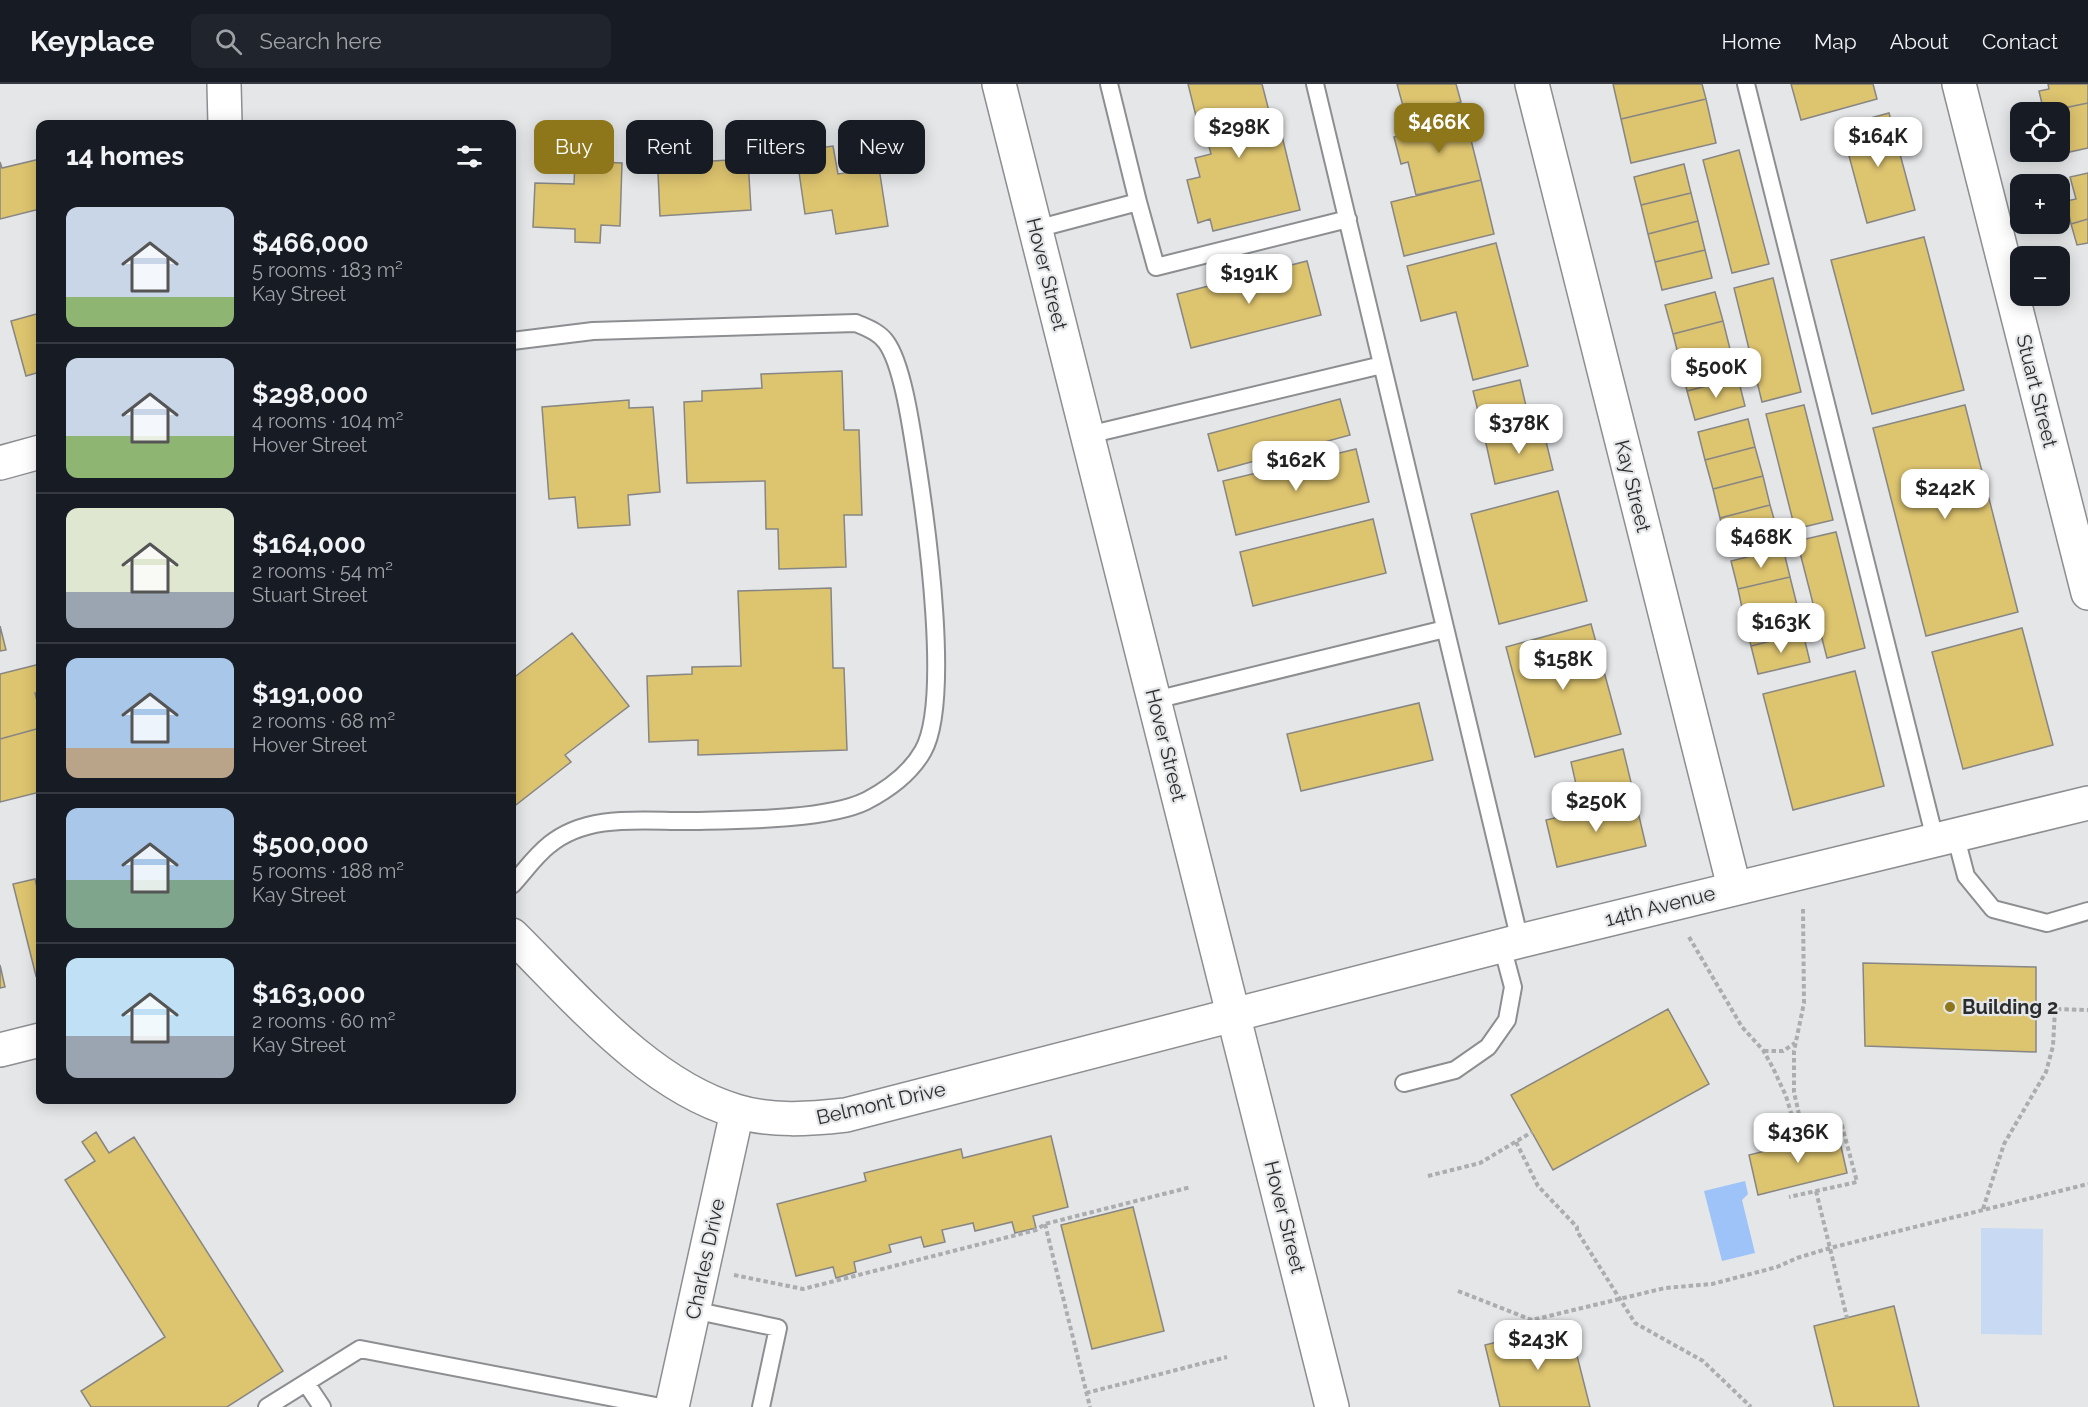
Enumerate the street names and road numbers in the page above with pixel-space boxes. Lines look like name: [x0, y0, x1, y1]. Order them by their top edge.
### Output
street label: Hover Street: [1021, 215, 1073, 333]
street label: Stuart Street: [2011, 332, 2063, 450]
street label: Kay Street: [1610, 437, 1656, 535]
street label: Hover Street: [1140, 686, 1192, 804]
street label: 14th Avenue: [1603, 881, 1718, 931]
street label: Belmont Drive: [814, 1076, 948, 1130]
street label: Hover Street: [1259, 1158, 1311, 1276]
street label: Charles Drive: [680, 1196, 730, 1322]

